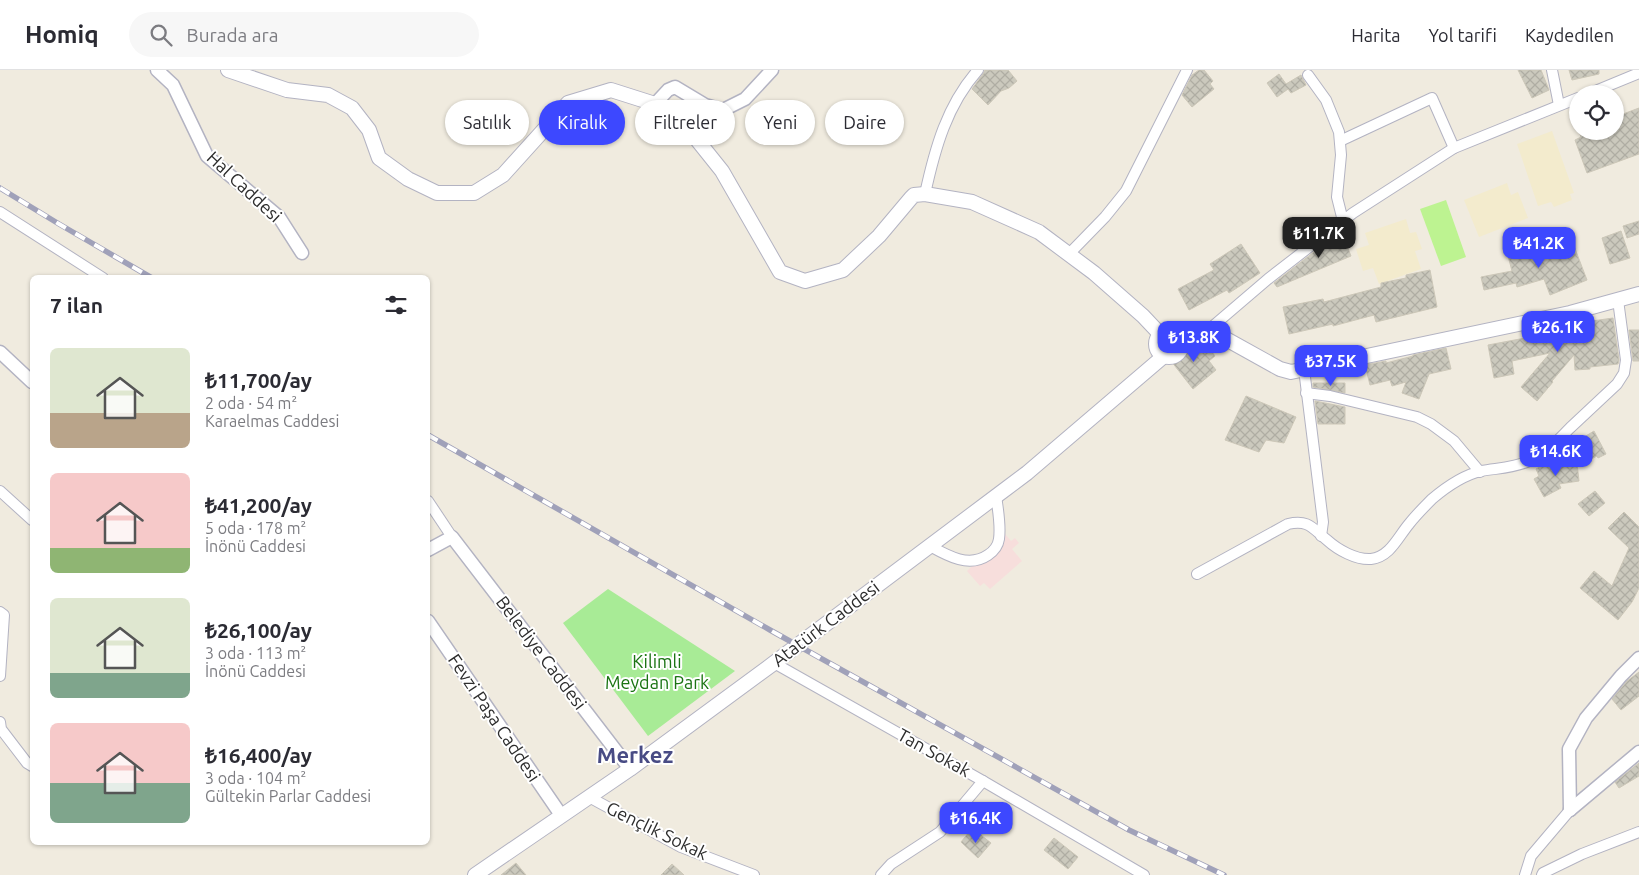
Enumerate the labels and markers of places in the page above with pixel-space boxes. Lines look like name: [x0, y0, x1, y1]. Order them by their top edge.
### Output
pin: ₺11.7K: [1278, 216, 1360, 259]
pin: ₺41.2K: [1498, 226, 1580, 269]
pin: ₺26.1K: [1517, 310, 1599, 353]
pin: ₺13.8K: [1153, 320, 1235, 363]
pin: ₺37.5K: [1290, 344, 1372, 387]
pin: ₺14.6K: [1515, 434, 1597, 477]
pin: ₺16.4K: [935, 802, 1017, 844]

